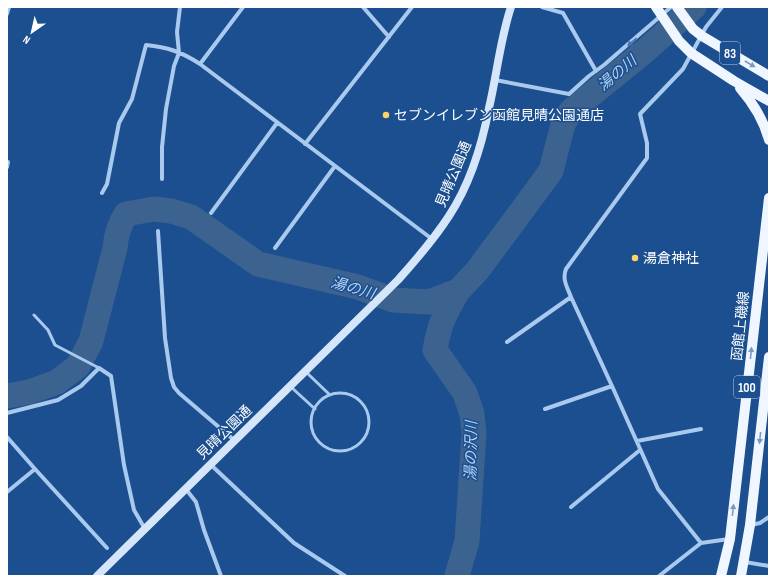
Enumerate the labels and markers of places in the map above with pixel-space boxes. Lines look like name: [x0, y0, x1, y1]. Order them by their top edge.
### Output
place label: セブンイレブン函館見晴公園通店: [394, 107, 604, 124]
marker: セブンイレブン函館見晴公園通店: [381, 110, 391, 120]
place label: 湯倉神社: [643, 250, 699, 267]
marker: 湯倉神社: [630, 253, 640, 263]

